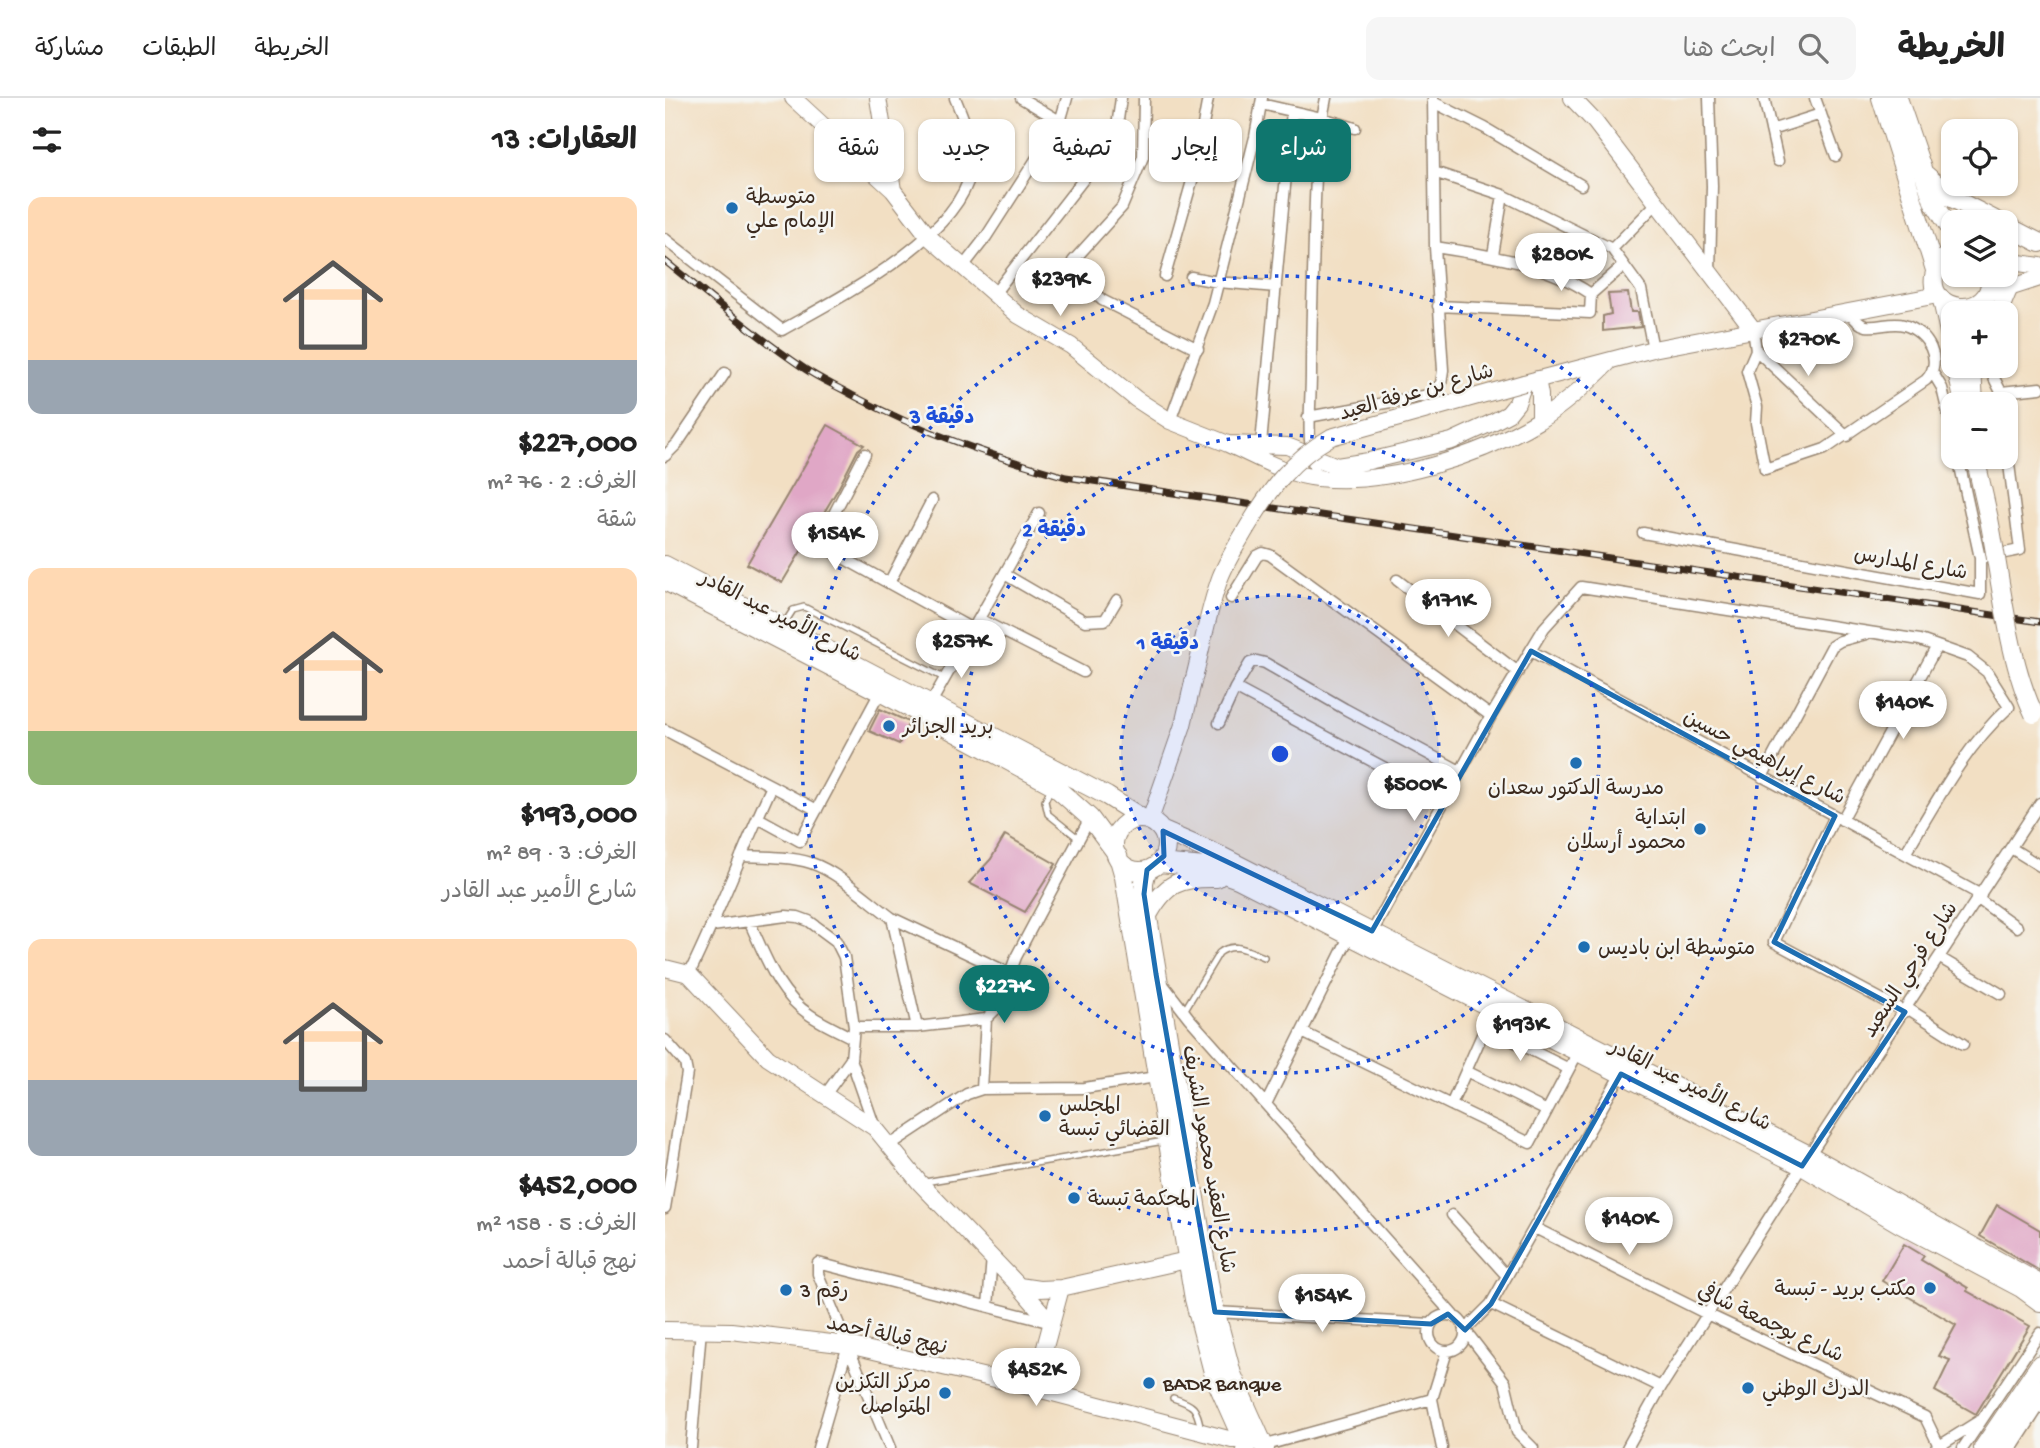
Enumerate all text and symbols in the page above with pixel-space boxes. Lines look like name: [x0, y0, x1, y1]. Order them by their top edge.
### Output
search box: [1366, 17, 1856, 80]
icon: search: [1794, 29, 1832, 67]
text: الخريطة: [1898, 32, 2005, 70]
text: مشاركة: [35, 36, 104, 65]
text: الطبقات: [142, 36, 217, 65]
text: الخريطة: [255, 36, 329, 65]
text: ابحث هنا: [1683, 36, 1776, 67]
chip: شقة: [814, 119, 904, 182]
chip: جديد: [918, 119, 1015, 182]
chip: تصفية: [1029, 119, 1135, 182]
chip: إيجار: [1149, 119, 1242, 182]
chip: شراء: [1256, 119, 1351, 182]
map controls: [1941, 119, 2018, 469]
button: locate: [1941, 119, 2018, 196]
icon: filters: [28, 121, 66, 159]
text: العقارات: 13: [492, 125, 637, 160]
place label: متوسطة الإمام علي: [746, 187, 835, 239]
marker: متوسطة الإمام علي: [724, 200, 740, 216]
button: layers: [1941, 210, 2018, 287]
pin: $280K: [1512, 234, 1610, 293]
icon: home: [270, 242, 396, 368]
text: $280K: [1531, 242, 1591, 269]
pin: $239K: [1011, 258, 1109, 318]
text: $239K: [1031, 267, 1089, 294]
button: +: [1941, 301, 2018, 378]
pin: $270K: [1759, 318, 1857, 378]
text: $270K: [1778, 327, 1838, 354]
street label: شارع بن عرفة العيد: [1337, 360, 1497, 428]
button: −: [1941, 392, 2018, 469]
text: 3 دقيقة: [909, 405, 974, 432]
text: $227,000: [518, 428, 637, 463]
text: الغرف: 2 · 76 m²: [487, 470, 637, 497]
text: شقة: [597, 508, 637, 535]
pin: $154K: [786, 512, 884, 572]
text: 2 دقيقة: [1022, 518, 1086, 545]
text: $154K: [807, 521, 863, 548]
street label: شارع المدارس: [1852, 543, 1969, 588]
street label: شارع الأمير عبد القادر: [693, 561, 867, 670]
pin: $171K: [1399, 580, 1497, 639]
text: $171K: [1421, 588, 1475, 615]
icon: home: [270, 613, 396, 739]
pin: $257K: [912, 620, 1010, 680]
text: $257K: [932, 629, 990, 656]
text: 1 دقيقة: [1136, 631, 1199, 658]
pin: $140K: [1854, 682, 1952, 741]
text: $140K: [1875, 690, 1931, 717]
street label: شارع إبراهيمي حسين: [1677, 706, 1849, 815]
place label: بريد الجزائر: [901, 717, 994, 742]
marker: بريد الجزائر: [881, 718, 897, 734]
centre of rings: [1268, 742, 1292, 766]
marker: مدرسة الدكتور سعدان: [1568, 755, 1584, 771]
pin: $500K: [1365, 764, 1463, 823]
text: $500K: [1383, 772, 1445, 799]
place label: مدرسة الدكتور سعدان: [1488, 778, 1664, 803]
text: $193,000: [520, 799, 637, 834]
place label: ابتداية محمود أرسلان: [1567, 808, 1686, 857]
marker: ابتداية محمود أرسلان: [1692, 821, 1708, 837]
text: الغرف: 3 · 89 m²: [486, 841, 637, 868]
text: شارع الأمير عبد القادر: [442, 879, 637, 906]
street label: شارع فرحي السعيد: [1859, 898, 1968, 1045]
place label: متوسطة ابن باديس: [1598, 938, 1755, 963]
marker: متوسطة ابن باديس: [1576, 939, 1592, 955]
pin: $227K: [955, 965, 1053, 1025]
text: $227K: [975, 974, 1033, 1001]
icon: home: [270, 984, 396, 1110]
pin: $193K: [1471, 1004, 1569, 1063]
text: $193K: [1492, 1012, 1548, 1039]
street label: شارع الأمير عبد القادر: [1603, 1030, 1777, 1139]
street label: شارع العقيد محمود الشريف: [1174, 1044, 1239, 1276]
place label: المجلس القضائي تبسة: [1059, 1095, 1170, 1147]
marker: المجلس القضائي تبسة: [1037, 1108, 1053, 1124]
text: $452,000: [518, 1170, 637, 1205]
place label: المحكمة تبسة: [1088, 1189, 1196, 1214]
marker: المحكمة تبسة: [1066, 1190, 1082, 1206]
pin: $140K: [1580, 1198, 1678, 1257]
text: $140K: [1601, 1206, 1657, 1233]
text: الغرف: 5 · 158 m²: [476, 1212, 637, 1239]
text: نهج قبالة أحمد: [502, 1250, 637, 1277]
pin: $154K: [1273, 1274, 1371, 1334]
street label: شارع بوجمعة شافي: [1693, 1276, 1849, 1370]
place label: مكتب بريد - تبسة: [1775, 1278, 1916, 1304]
marker: مكتب بريد - تبسة: [1922, 1280, 1938, 1296]
place label: رقم 3: [799, 1281, 849, 1306]
marker: رقم 3: [778, 1282, 794, 1298]
text: $154K: [1294, 1283, 1350, 1310]
street label: نهج قبالة أحمد: [824, 1309, 950, 1362]
pin: $452K: [987, 1348, 1085, 1408]
text: $452K: [1007, 1357, 1065, 1384]
place label: مركز التكزين المتواصل: [835, 1372, 931, 1421]
place label: BADR Banque: [1162, 1374, 1283, 1399]
marker: BADR Banque: [1141, 1375, 1157, 1391]
place label: الدرك الوطني: [1762, 1379, 1869, 1407]
marker: الدرك الوطني: [1740, 1380, 1756, 1396]
marker: مركز التكزين المتواصل: [937, 1385, 953, 1401]

